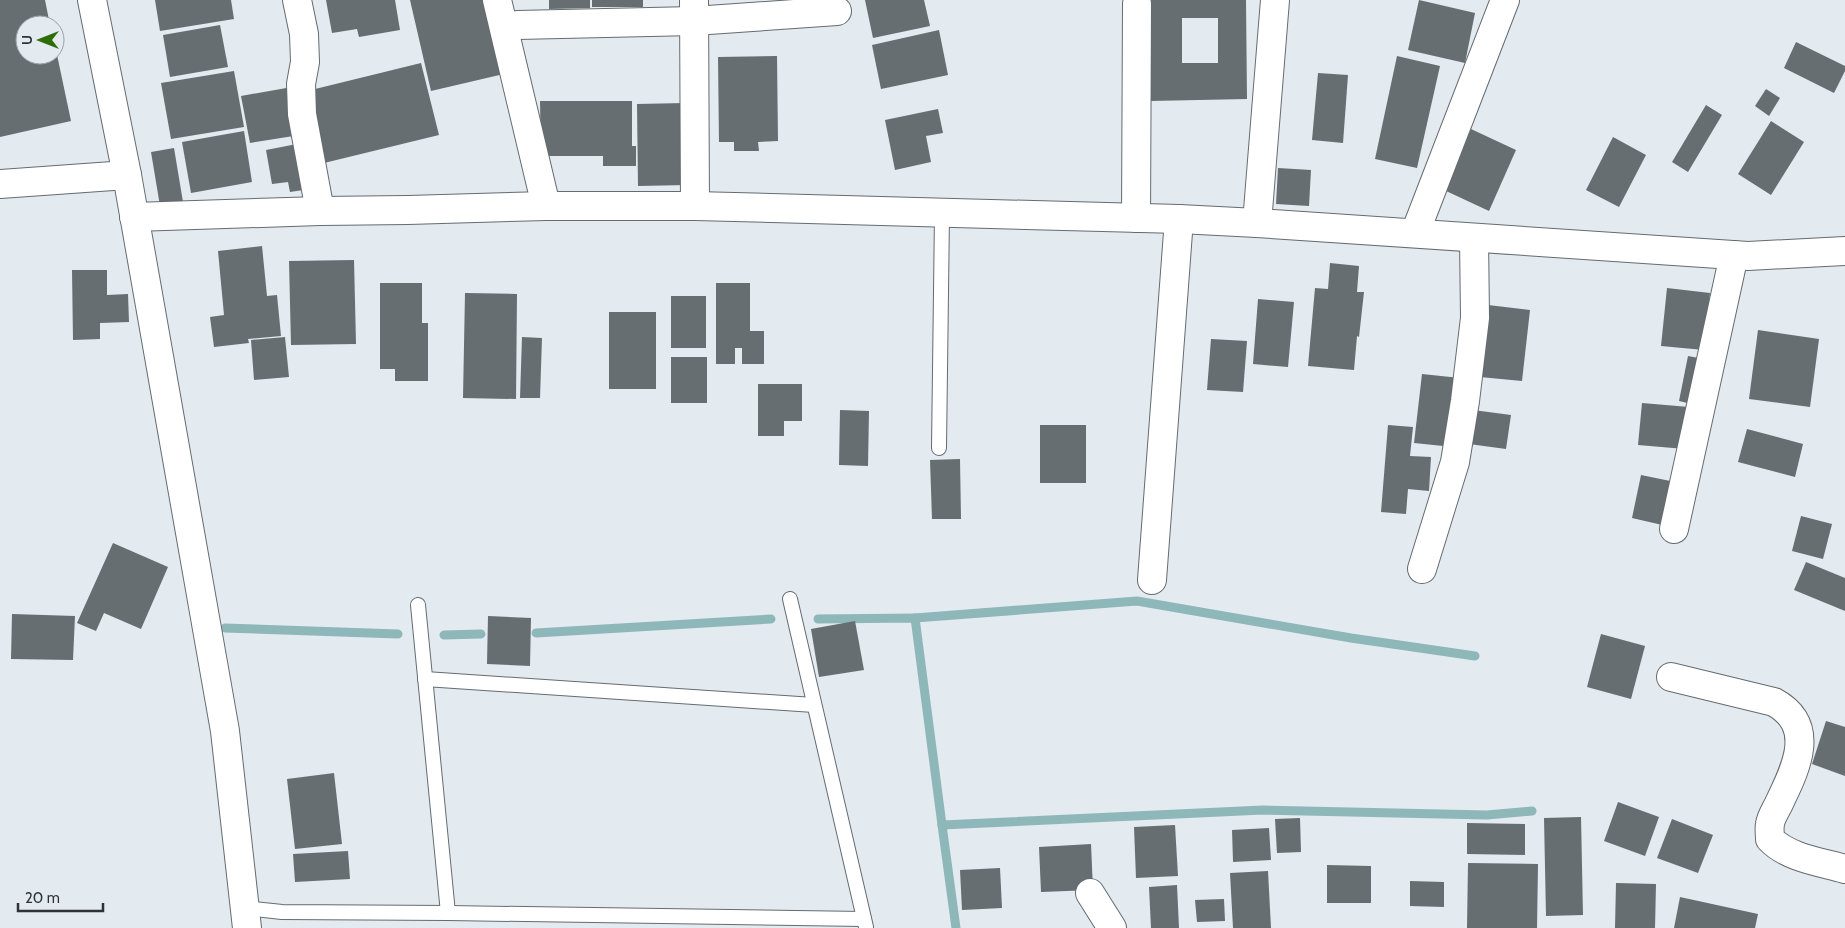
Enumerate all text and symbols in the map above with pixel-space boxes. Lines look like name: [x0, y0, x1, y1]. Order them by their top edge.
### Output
north arrow: [15, 15, 65, 65]
text: U: [18, 35, 36, 45]
scale bar: [18, 880, 102, 912]
text: 20 m: [25, 889, 60, 907]

